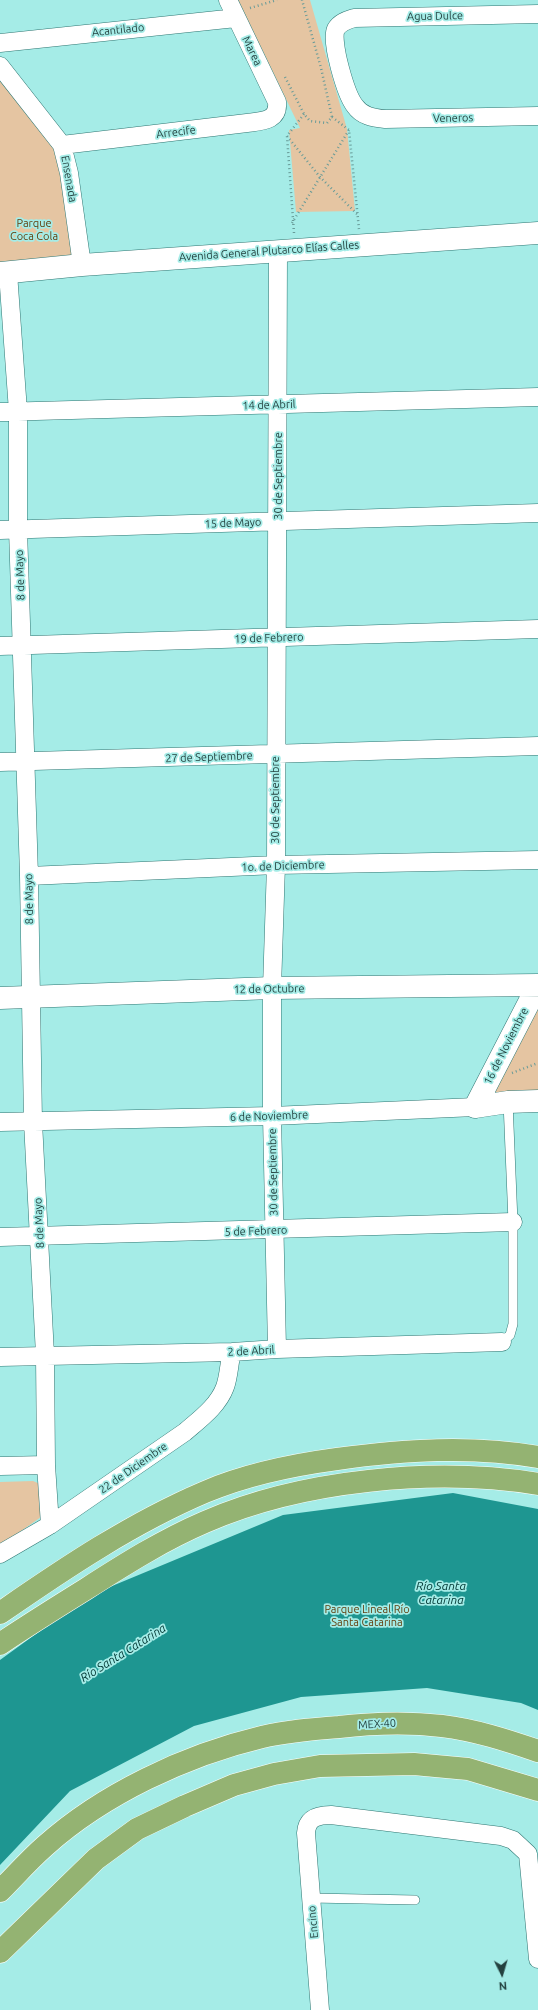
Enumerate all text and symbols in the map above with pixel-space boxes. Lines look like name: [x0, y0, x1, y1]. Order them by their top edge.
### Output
street label: Agua Dulce: [407, 9, 463, 23]
street label: Acantilado: [91, 21, 145, 39]
street label: Marea: [239, 34, 265, 68]
street label: Veneros: [433, 111, 473, 125]
street label: Arrecife: [156, 123, 196, 141]
street label: Ensenada: [58, 155, 80, 203]
park label: Parque Coca Cola: [10, 216, 58, 242]
street label: Avenida General Plutarco Elías Calles: [179, 238, 359, 264]
street label: 14 de Abril: [242, 397, 296, 413]
street label: 30 de Septiembre: [271, 432, 285, 520]
street label: 15 de Mayo: [204, 515, 262, 531]
street label: 8 de Mayo: [13, 549, 27, 601]
street label: 19 de Febrero: [234, 630, 304, 646]
street label: 27 de Septiembre: [165, 749, 253, 765]
street label: 30 de Septiembre: [268, 756, 282, 844]
street label: 1o. de Diciembre: [241, 858, 325, 874]
street label: 8 de Mayo: [22, 874, 36, 924]
street label: 12 de Octubre: [233, 982, 305, 996]
street label: 16 de Noviembre: [481, 1005, 531, 1087]
street label: 6 de Noviembre: [230, 1108, 308, 1124]
street label: 30 de Septiembre: [266, 1128, 280, 1216]
street label: 8 de Mayo: [31, 1197, 47, 1249]
street label: 5 de Febrero: [224, 1223, 288, 1239]
street label: 2 de Abril: [227, 1343, 275, 1359]
street label: 22 de Diciembre: [96, 1440, 170, 1496]
water label: Río Santa Catarina: [416, 1579, 466, 1607]
park label: Parque Lineal Río Santa Catarina: [324, 1602, 410, 1628]
water label: Río Santa Catarina: [77, 1621, 169, 1685]
street label: MEX-40: [358, 1716, 396, 1732]
street label: Encino: [305, 1905, 321, 1939]
north arrow: [482, 1954, 522, 1994]
text: N: [498, 1980, 508, 1992]

